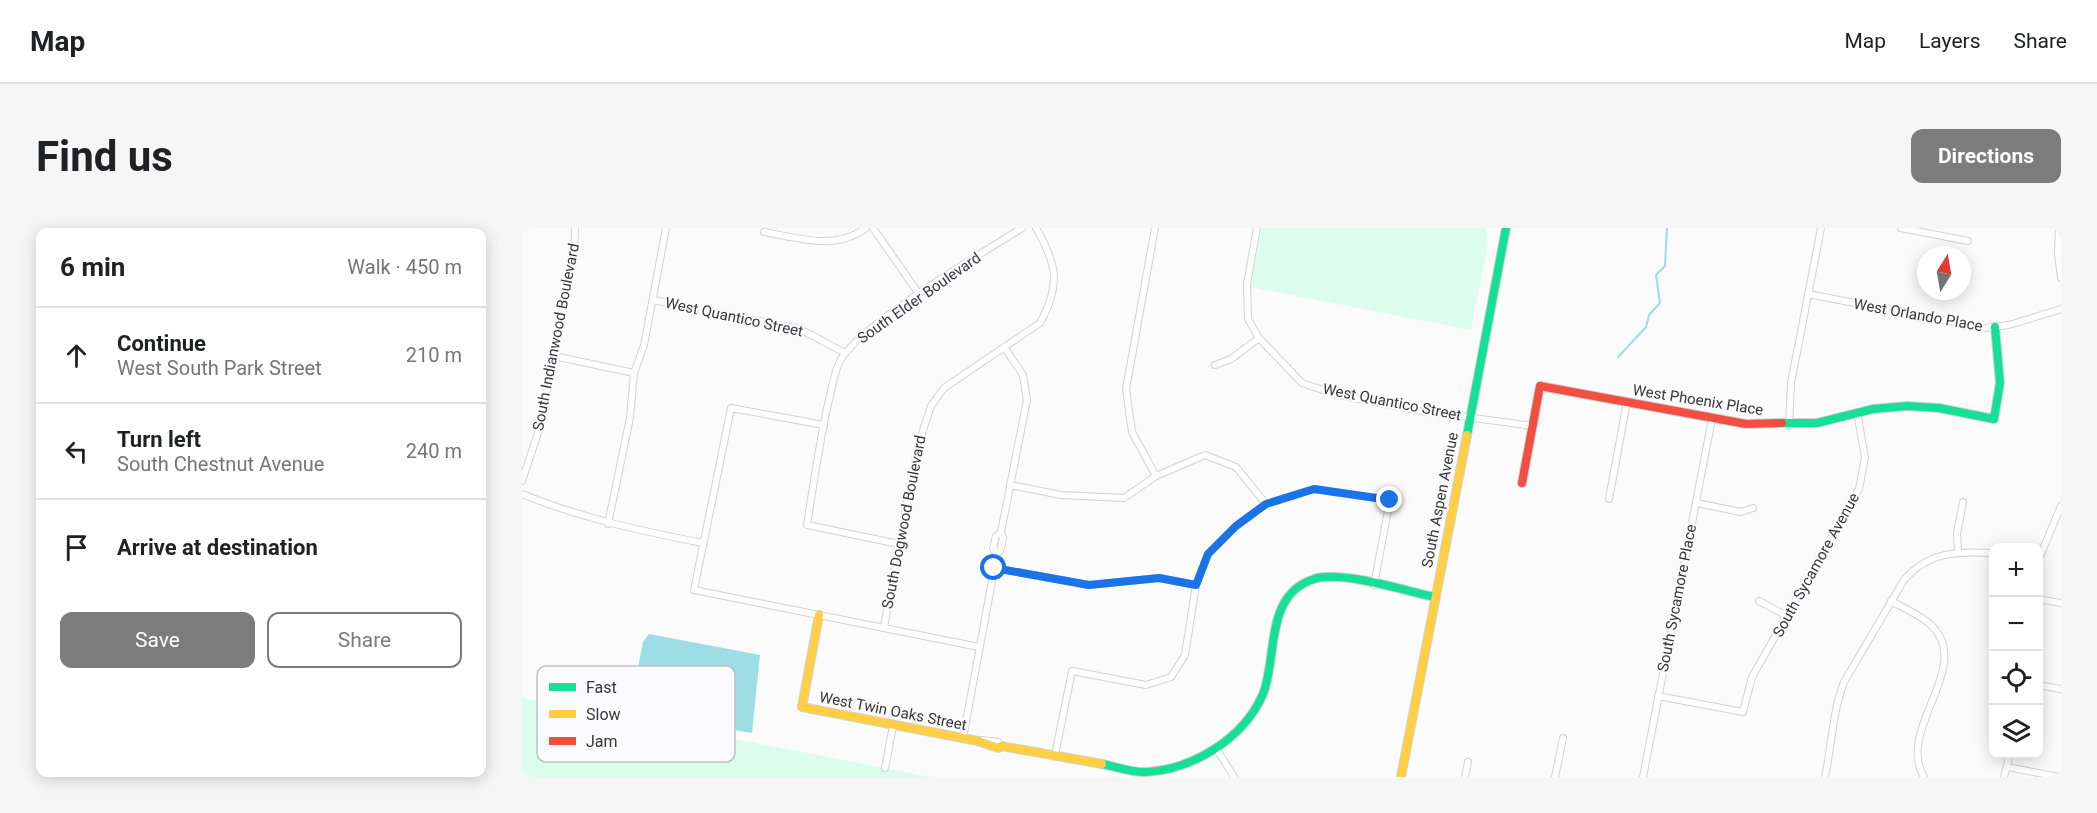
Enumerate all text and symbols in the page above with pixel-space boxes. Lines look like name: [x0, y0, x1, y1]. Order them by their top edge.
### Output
text: Map: [30, 25, 85, 58]
text: Map: [1844, 29, 1886, 53]
text: Layers: [1919, 29, 1980, 53]
text: Share: [2013, 29, 2067, 53]
button: Directions: [1911, 129, 2061, 183]
text: Find us: [36, 132, 173, 181]
street label: South Indianwood Boulevard: [529, 242, 583, 432]
north arrow: [1917, 246, 1971, 300]
street label: South Elder Boulevard: [854, 249, 984, 347]
text: 6 min: [60, 252, 125, 282]
text: Walk · 450 m: [347, 255, 462, 279]
street label: West Quantico Street: [663, 294, 805, 340]
street label: West Orlando Place: [1852, 295, 1984, 335]
text: Continue: [117, 331, 206, 356]
icon: ahead: [60, 339, 93, 372]
text: 210 m: [406, 343, 462, 367]
text: West South Park Street: [117, 356, 322, 380]
street label: West Quantico Street: [1321, 380, 1463, 424]
street label: West Phoenix Place: [1631, 381, 1765, 419]
text: Turn left: [117, 427, 201, 452]
street label: South Aspen Avenue: [1418, 431, 1462, 569]
street label: South Dogwood Boulevard: [878, 434, 930, 610]
icon: left: [60, 435, 93, 468]
text: 240 m: [406, 439, 462, 463]
text: South Chestnut Avenue: [117, 452, 324, 476]
route end: [1376, 486, 1402, 512]
street label: South Sycamore Avenue: [1769, 490, 1863, 640]
street label: South Sycamore Place: [1654, 523, 1700, 673]
icon: arrive: [60, 531, 93, 564]
text: Arrive at destination: [117, 535, 318, 560]
map controls: [1989, 543, 2043, 759]
button: +: [1989, 543, 2043, 597]
route start: [980, 554, 1006, 580]
button: −: [1989, 597, 2043, 651]
button: Save: [60, 612, 255, 668]
button: Share: [267, 612, 462, 668]
button: locate: [1989, 651, 2043, 705]
legend: [537, 666, 735, 762]
text: Fast: [586, 678, 617, 697]
street label: West Twin Oaks Street: [818, 688, 968, 734]
text: Slow: [586, 705, 621, 724]
button: layers: [1989, 705, 2043, 759]
text: Jam: [586, 732, 618, 751]

